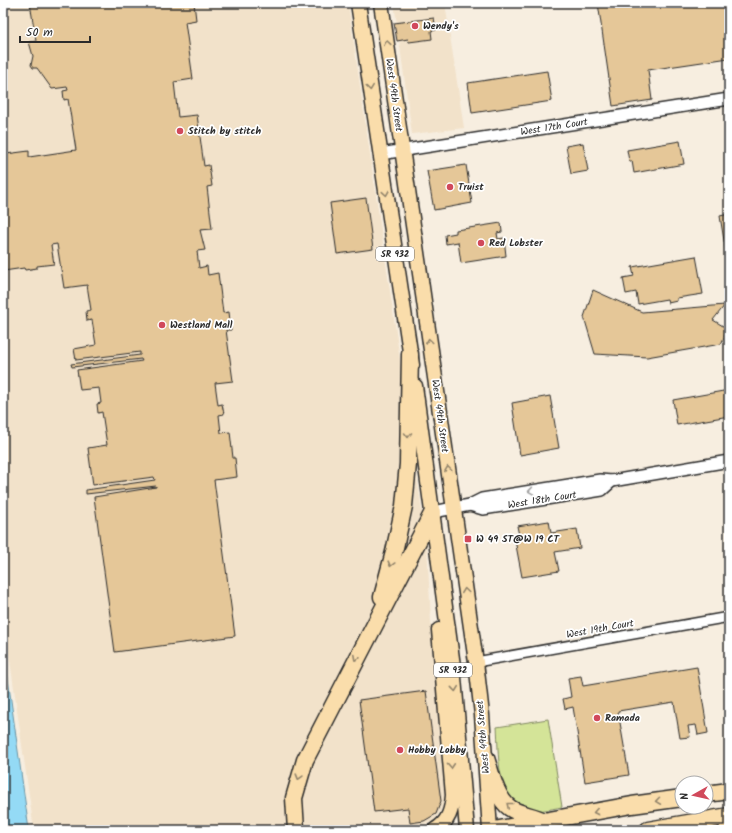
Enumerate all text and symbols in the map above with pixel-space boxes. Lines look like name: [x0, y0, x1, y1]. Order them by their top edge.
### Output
scale bar: [20, 18, 90, 44]
place label: Wendy's: [423, 18, 459, 34]
marker: Wendy's: [410, 21, 420, 31]
text: 50 m: [26, 23, 53, 42]
one-way arrow: [383, 40, 392, 46]
street label: West 49th Street: [381, 58, 407, 133]
one-way arrow: [365, 85, 374, 91]
street label: West 17th Court: [519, 114, 589, 140]
place label: Stitch by stitch: [188, 123, 261, 139]
marker: Stitch by stitch: [175, 126, 185, 136]
place label: Truist: [458, 179, 484, 195]
marker: Truist: [445, 182, 455, 192]
one-way arrow: [381, 190, 390, 196]
place label: Red Lobster: [489, 235, 543, 251]
marker: Red Lobster: [476, 238, 486, 248]
road number: SR 932: [376, 247, 414, 261]
place label: Westland Mall: [170, 317, 233, 333]
marker: Westland Mall: [157, 320, 167, 330]
one-way arrow: [425, 338, 434, 344]
street label: West 49th Street: [427, 379, 453, 454]
one-way arrow: [404, 432, 412, 438]
one-way arrow: [444, 466, 453, 472]
one-way arrow: [528, 486, 534, 495]
street label: West 18th Court: [506, 487, 578, 513]
place label: W 49 ST@W 19 CT: [476, 531, 561, 547]
marker: W 49 ST@W 19 CT: [463, 534, 473, 544]
one-way arrow: [387, 560, 396, 567]
one-way arrow: [461, 588, 470, 594]
street label: West 19th Court: [565, 615, 635, 643]
one-way arrow: [353, 654, 361, 661]
road number: SR 932: [434, 663, 472, 677]
one-way arrow: [450, 686, 459, 692]
street label: West 49th Street: [472, 700, 494, 774]
place label: Ramada: [605, 710, 640, 726]
marker: Ramada: [592, 713, 602, 723]
place label: Hobby Lobby: [408, 742, 467, 758]
marker: Hobby Lobby: [395, 745, 405, 755]
one-way arrow: [446, 763, 455, 769]
one-way arrow: [295, 773, 304, 780]
north arrow: [674, 775, 714, 815]
text: N: [676, 792, 694, 801]
one-way arrow: [655, 796, 661, 805]
one-way arrow: [507, 803, 514, 810]
one-way arrow: [593, 807, 599, 815]

